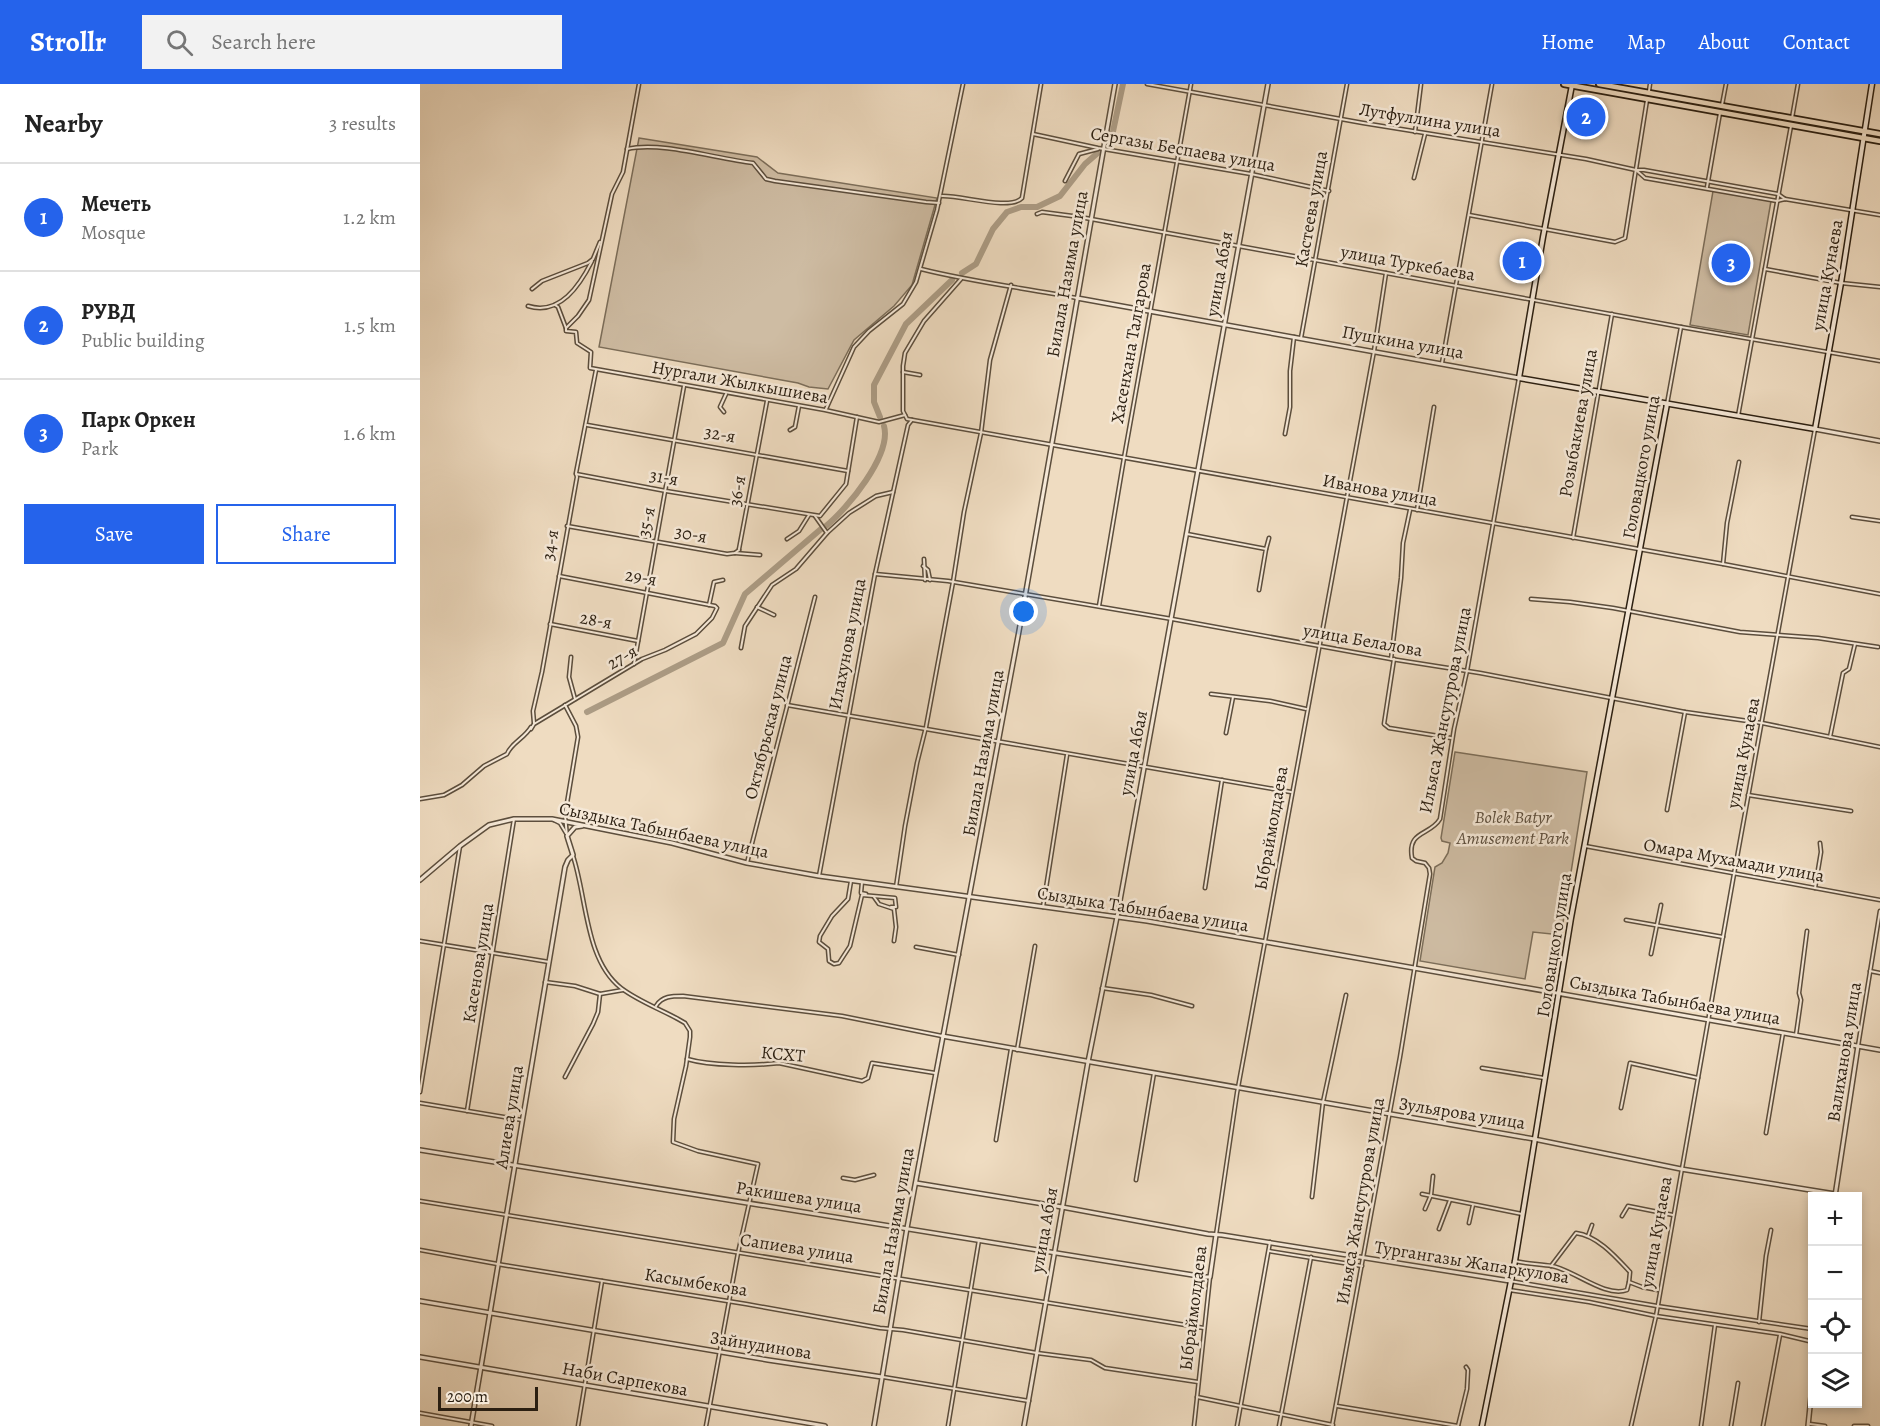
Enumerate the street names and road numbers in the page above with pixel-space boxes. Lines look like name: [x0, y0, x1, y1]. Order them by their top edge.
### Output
street label: Лутфуллина улица: [1358, 97, 1503, 143]
street label: Сергазы Беспаева улица: [1089, 121, 1278, 177]
street label: Кастеева улица: [1289, 148, 1333, 269]
street label: Билала Назима улица: [1041, 188, 1094, 359]
street label: улица Кунаева: [1805, 217, 1849, 333]
street label: улица Абая: [1200, 229, 1238, 320]
street label: улица Туркебаева: [1338, 239, 1478, 287]
street label: Хасенхана Талгарова: [1105, 260, 1157, 425]
street label: Пушкина улица: [1340, 319, 1466, 365]
street label: Розыбакиева улица: [1553, 346, 1603, 499]
street label: Нургали Жылкышиева: [650, 355, 831, 409]
street label: Головацкого улица: [1617, 392, 1666, 541]
street label: 32-я: [703, 419, 737, 449]
street label: 31-я: [648, 463, 680, 491]
street label: Иванова улица: [1321, 468, 1440, 512]
street label: 36-я: [722, 474, 752, 508]
street label: 35-я: [631, 505, 661, 539]
street label: 30-я: [673, 519, 709, 549]
street label: 34-я: [536, 528, 564, 562]
street label: 29-я: [623, 562, 659, 592]
street label: Илахунова улица: [822, 575, 872, 712]
street label: Ильяса Жансугурова улица: [1413, 604, 1477, 815]
street label: 28-я: [578, 605, 614, 635]
street label: улица Белалова: [1301, 618, 1425, 662]
street label: 27-я: [602, 639, 642, 675]
street label: Октябрьская улица: [738, 651, 798, 802]
street label: Билала Назима улица: [957, 667, 1010, 838]
street label: улица Кунаева: [1720, 695, 1766, 811]
street label: улица Абая: [1113, 708, 1153, 799]
street label: Ыбраймолдаева: [1248, 764, 1294, 892]
street label: Сыздыка Табынбаева улица: [557, 796, 772, 864]
street label: Омара Мухамади улица: [1642, 832, 1827, 888]
street label: Головацкого улица: [1531, 870, 1577, 1019]
street label: Сыздыка Табынбаева улица: [1036, 880, 1251, 938]
street label: Касенова улица: [457, 901, 499, 1025]
street label: Сыздыка Табынбаева улица: [1568, 970, 1783, 1031]
street label: Валиханова улица: [1821, 980, 1867, 1124]
street label: КСХТ: [760, 1040, 806, 1068]
street label: Алиева улица: [489, 1063, 529, 1172]
street label: Зульярова улица: [1397, 1091, 1528, 1135]
street label: Ильяса Жансугурова улица: [1330, 1095, 1390, 1307]
street label: Билала Назима улица: [867, 1145, 920, 1316]
street label: улица Кунаева: [1634, 1174, 1678, 1290]
street label: Ракишева улица: [734, 1175, 864, 1219]
street label: улица Абая: [1025, 1185, 1063, 1276]
street label: Сапиева улица: [738, 1227, 856, 1269]
street label: Тургангазы Жапаркулова: [1373, 1235, 1572, 1289]
street label: Ыбраймолдаева: [1173, 1244, 1213, 1372]
street label: Касымбекова: [643, 1262, 750, 1302]
street label: Зайнудинова: [708, 1325, 814, 1365]
street label: Наби Сарпекова: [560, 1356, 691, 1402]

